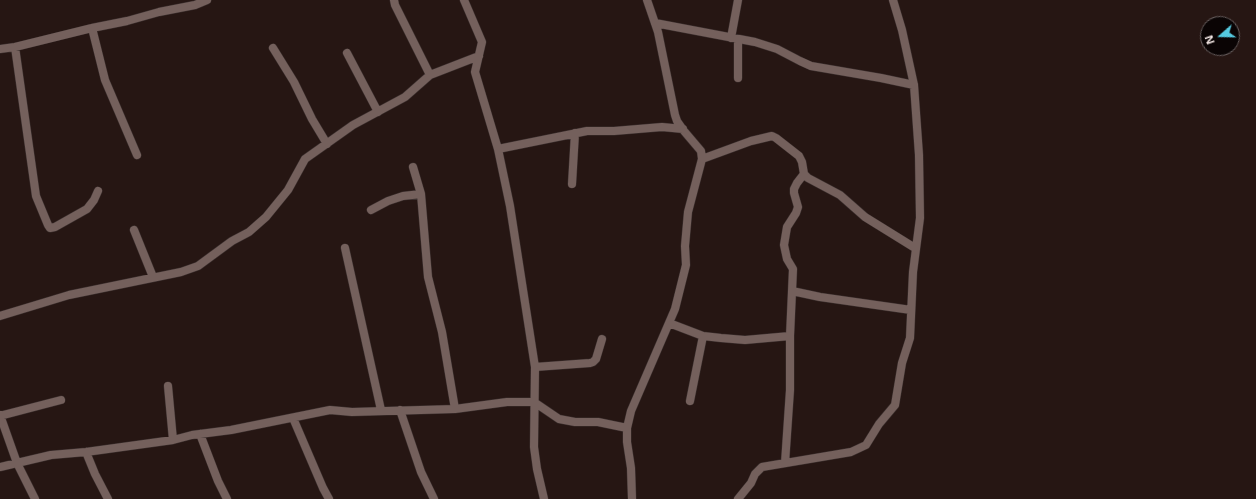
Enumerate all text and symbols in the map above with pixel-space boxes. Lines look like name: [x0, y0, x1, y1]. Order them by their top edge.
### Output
north arrow: [1200, 16, 1240, 56]
text: N: [1201, 33, 1218, 47]

